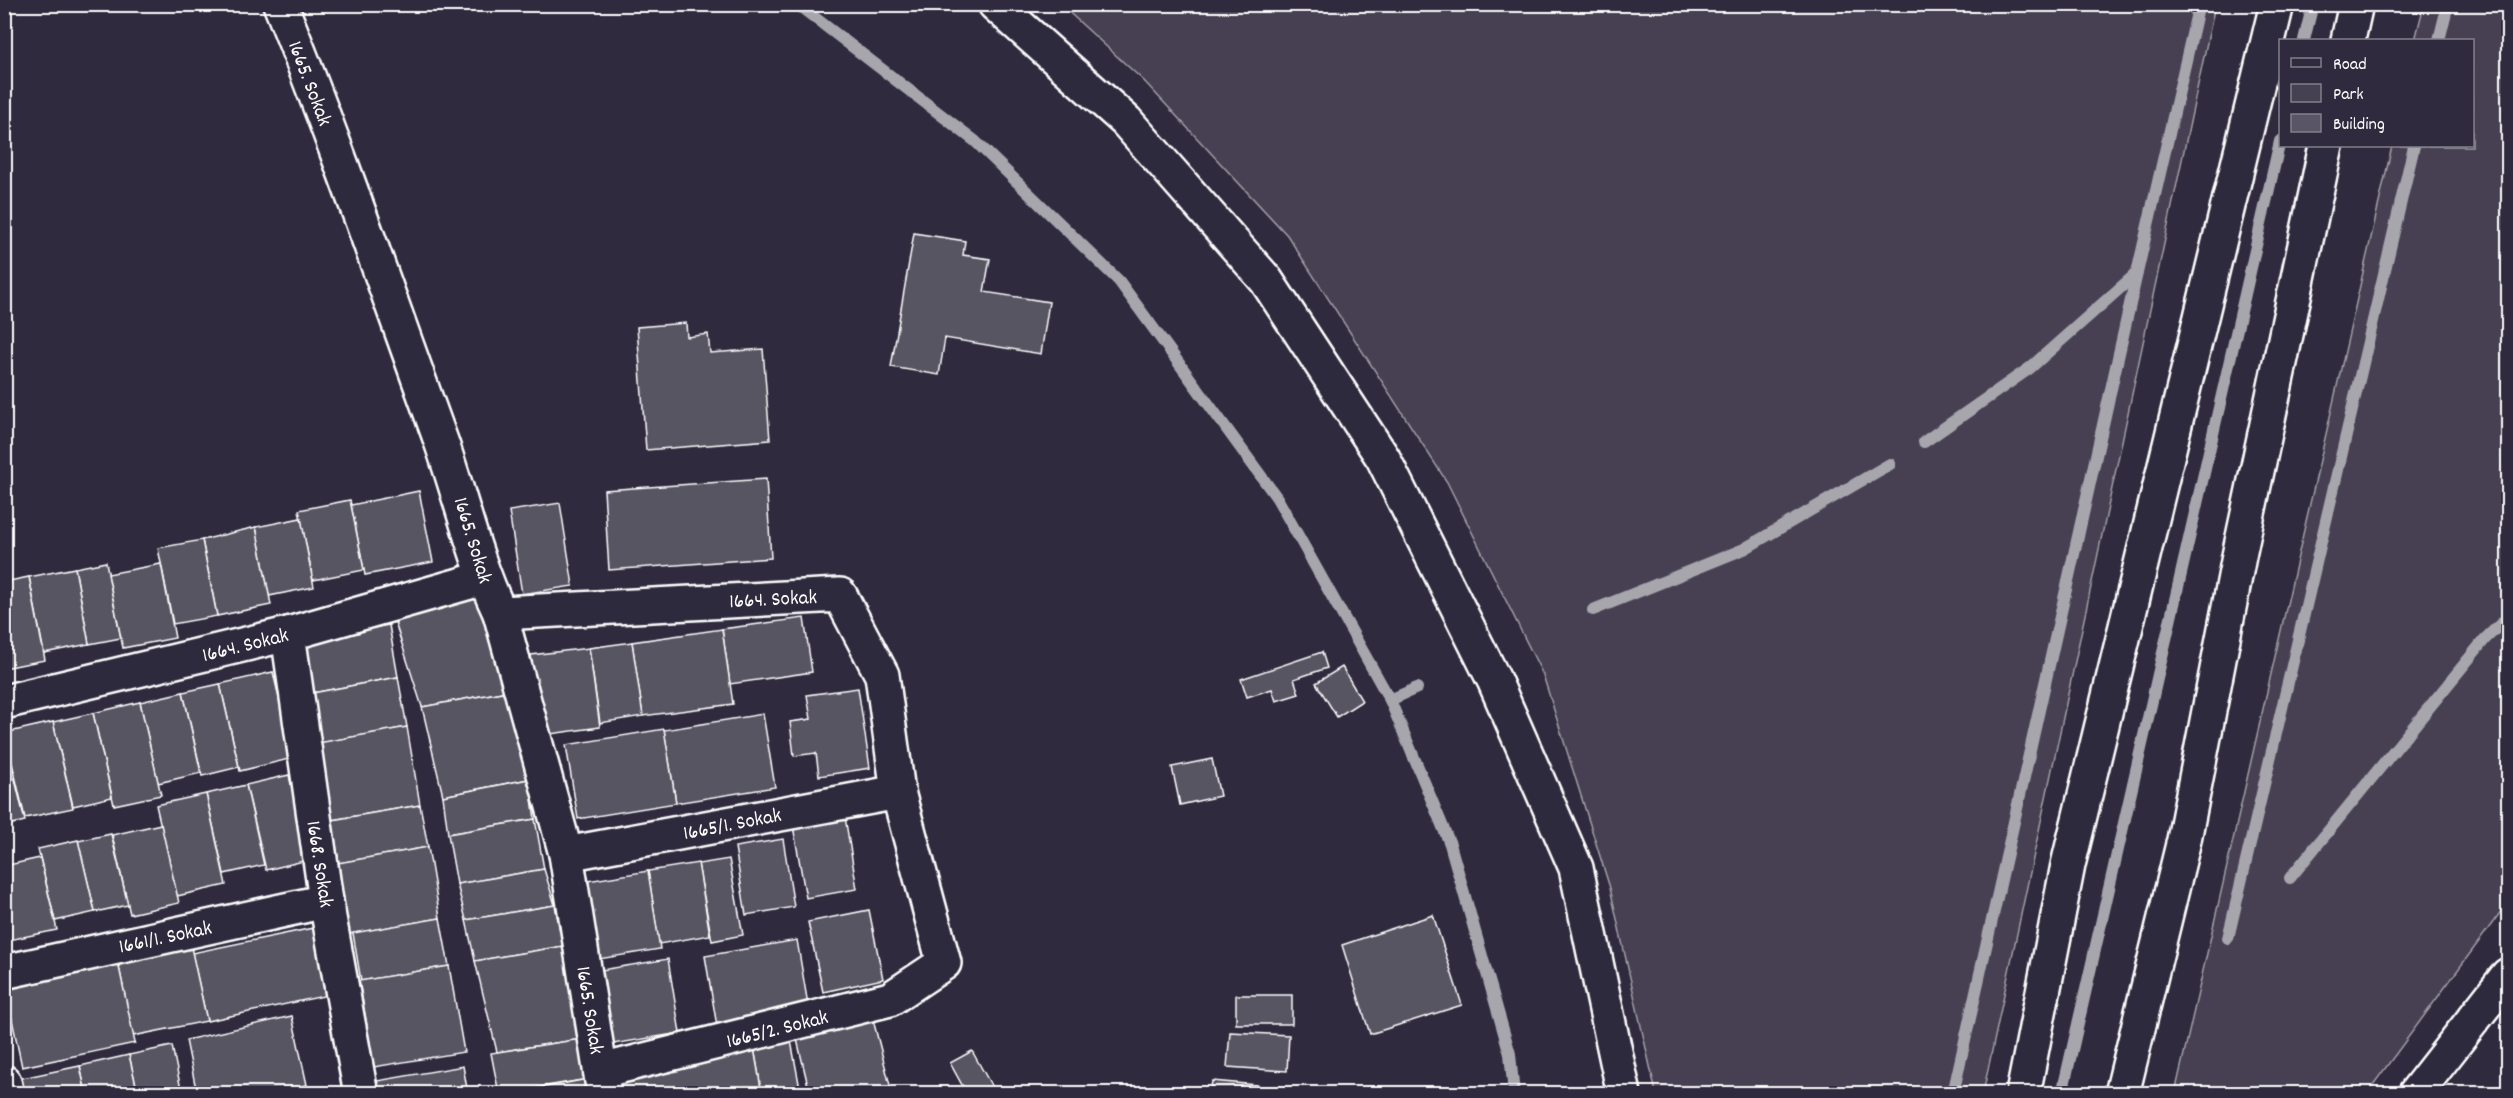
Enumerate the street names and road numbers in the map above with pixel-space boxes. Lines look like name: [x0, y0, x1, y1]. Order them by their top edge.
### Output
street label: 1665. Sokak: [278, 37, 338, 131]
street label: 1665. Sokak: [444, 494, 498, 588]
street label: 1664. Sokak: [728, 584, 818, 618]
street label: 1664. Sokak: [199, 622, 292, 672]
street label: 1665/1. Sokak: [681, 802, 784, 850]
street label: 1668. Sokak: [296, 819, 340, 910]
street label: 1661/1. Sokak: [116, 914, 215, 963]
street label: 1665. Sokak: [566, 964, 610, 1057]
street label: 1665/2. Sokak: [724, 1004, 832, 1058]

